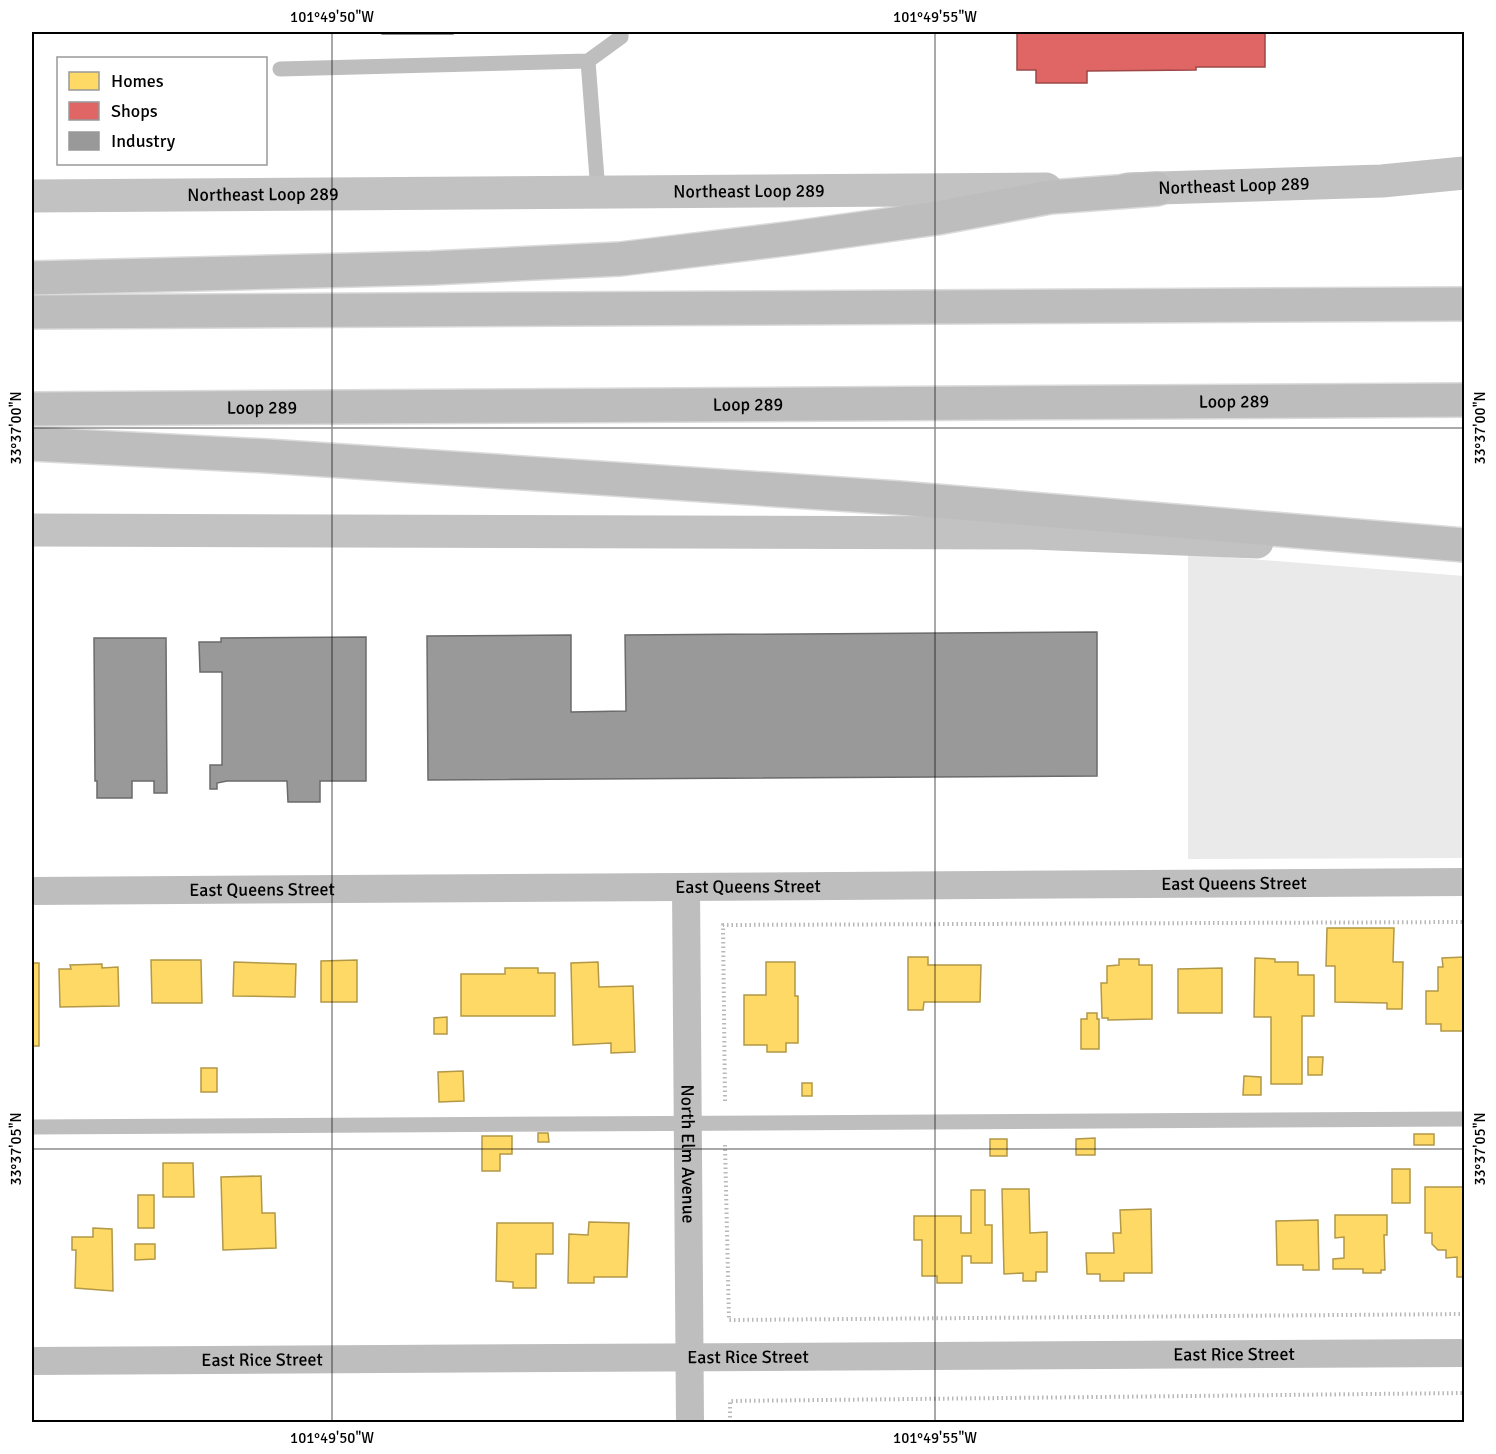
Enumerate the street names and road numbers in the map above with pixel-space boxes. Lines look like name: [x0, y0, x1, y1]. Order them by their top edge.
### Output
street label: Northeast Loop 289: [1158, 172, 1310, 199]
street label: Northeast Loop 289: [673, 180, 825, 203]
street label: Northeast Loop 289: [187, 183, 339, 206]
street label: Loop 289: [1199, 390, 1269, 413]
street label: Loop 289: [713, 393, 783, 416]
street label: Loop 289: [227, 396, 297, 419]
street label: East Queens Street: [1161, 872, 1307, 895]
street label: East Queens Street: [675, 875, 821, 898]
street label: East Queens Street: [189, 878, 335, 901]
street label: North Elm Avenue: [676, 1084, 700, 1224]
street label: East Rice Street: [1173, 1343, 1295, 1366]
street label: East Rice Street: [687, 1346, 809, 1368]
street label: East Rice Street: [201, 1348, 323, 1371]

